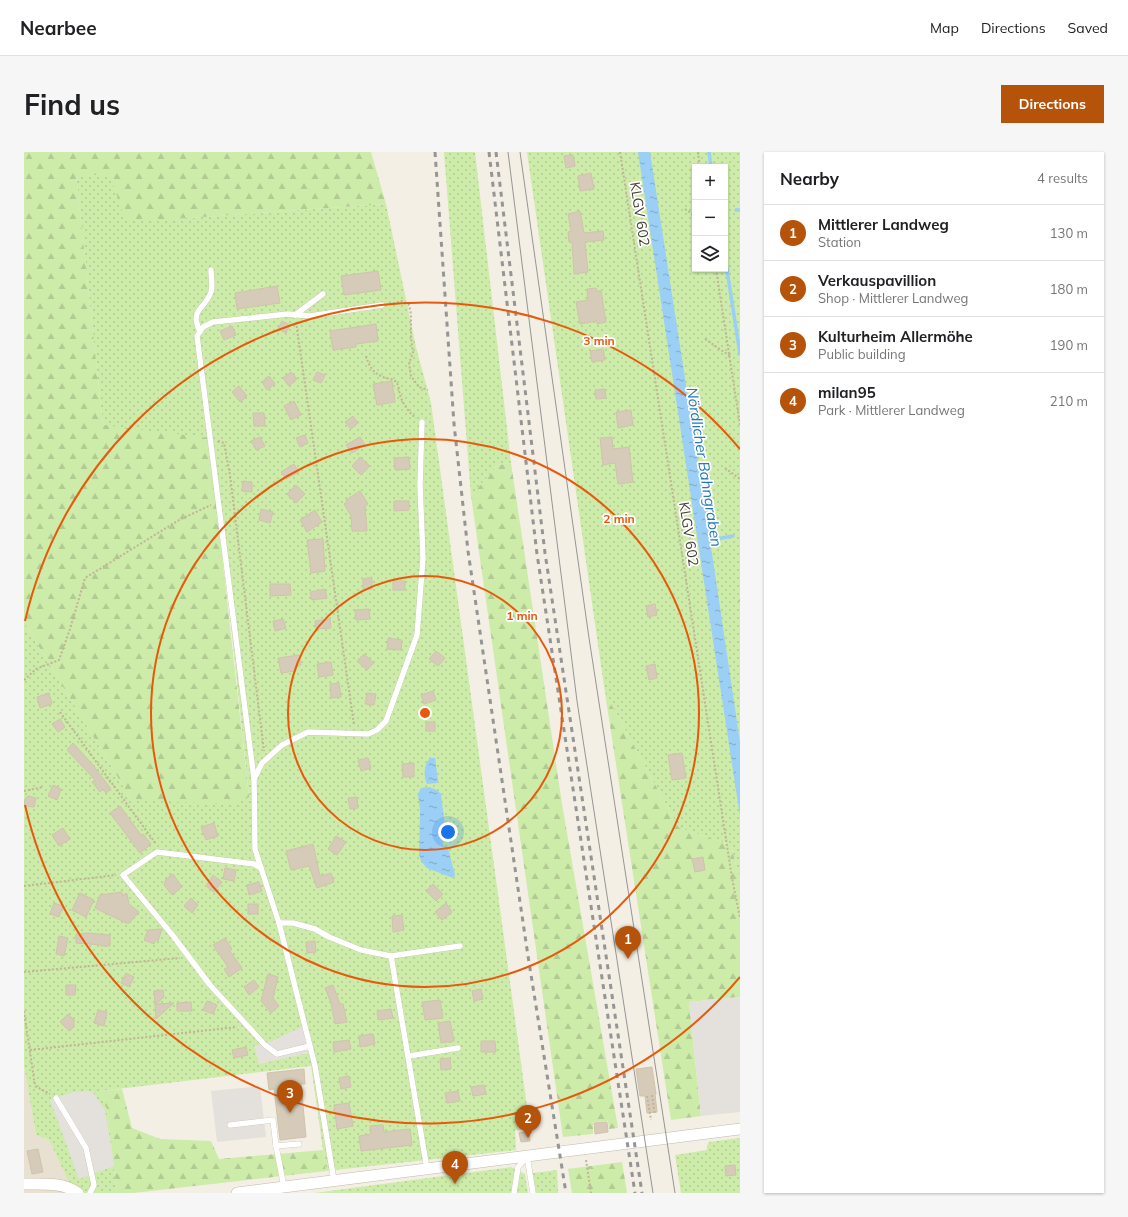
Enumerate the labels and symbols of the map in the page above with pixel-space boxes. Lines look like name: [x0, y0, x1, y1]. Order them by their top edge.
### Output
street label: KLGV 602: [626, 181, 654, 247]
text: 3 min: [583, 333, 615, 348]
water label: Nördlicher Bahngraben: [683, 386, 727, 548]
street label: KLGV 602: [675, 501, 703, 567]
text: 2 min: [603, 511, 635, 526]
text: 1 min: [506, 608, 538, 623]
centre of rings: [418, 706, 432, 720]
your location: [438, 822, 458, 842]
pin: 1: [615, 926, 641, 959]
pin: 3: [277, 1080, 303, 1113]
pin: 2: [515, 1105, 541, 1138]
pin: 4: [442, 1151, 468, 1184]

